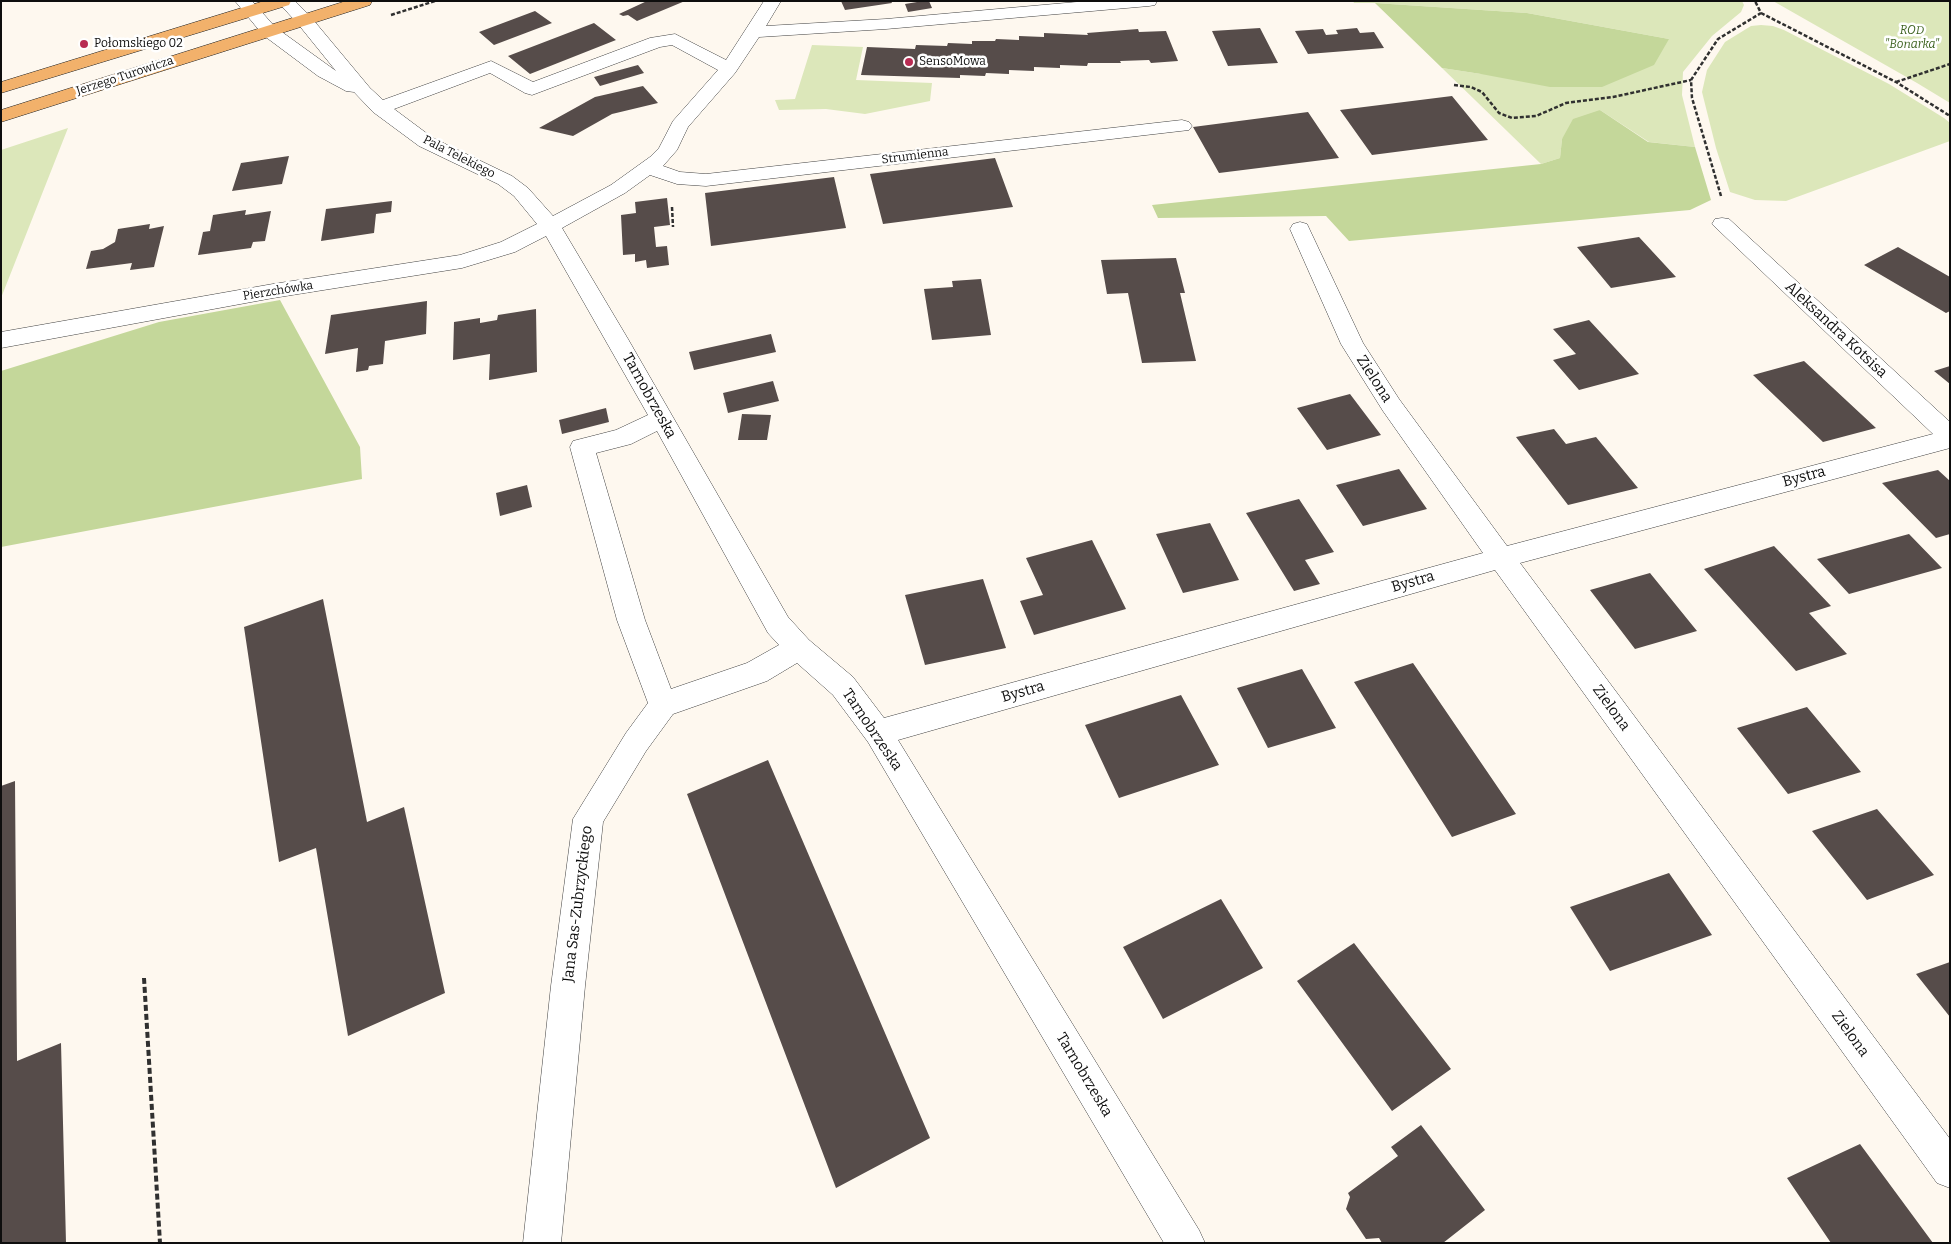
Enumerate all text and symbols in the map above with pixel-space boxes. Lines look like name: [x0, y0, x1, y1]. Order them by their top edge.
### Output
park label: ROD "Bonarka": [1885, 24, 1939, 52]
place label: Połomskiego 02: [94, 37, 183, 51]
marker: Połomskiego 02: [78, 38, 90, 50]
street label: Jerzego Turowicza: [75, 53, 175, 99]
place label: SensoMowa: [919, 55, 986, 69]
marker: SensoMowa: [903, 56, 915, 68]
street label: Pala Telekiego: [421, 133, 497, 181]
street label: Strumienna: [881, 145, 949, 167]
street label: Pierzchówka: [242, 278, 314, 304]
street label: Aleksandra Kotsisa: [1781, 278, 1891, 382]
street label: Tarnobrzeska: [618, 350, 680, 442]
street label: Zielona: [1352, 352, 1396, 406]
street label: Bystra: [1781, 463, 1827, 491]
street label: Bystra: [1389, 567, 1437, 597]
street label: Bystra: [999, 677, 1047, 707]
street label: Zielona: [1588, 682, 1634, 734]
street label: Tarnobrzeska: [838, 686, 906, 774]
street label: Jana Sas-Zubrzyckiego: [559, 825, 597, 983]
street label: Zielona: [1827, 1008, 1873, 1060]
street label: Tarnobrzeska: [1052, 1030, 1116, 1120]

